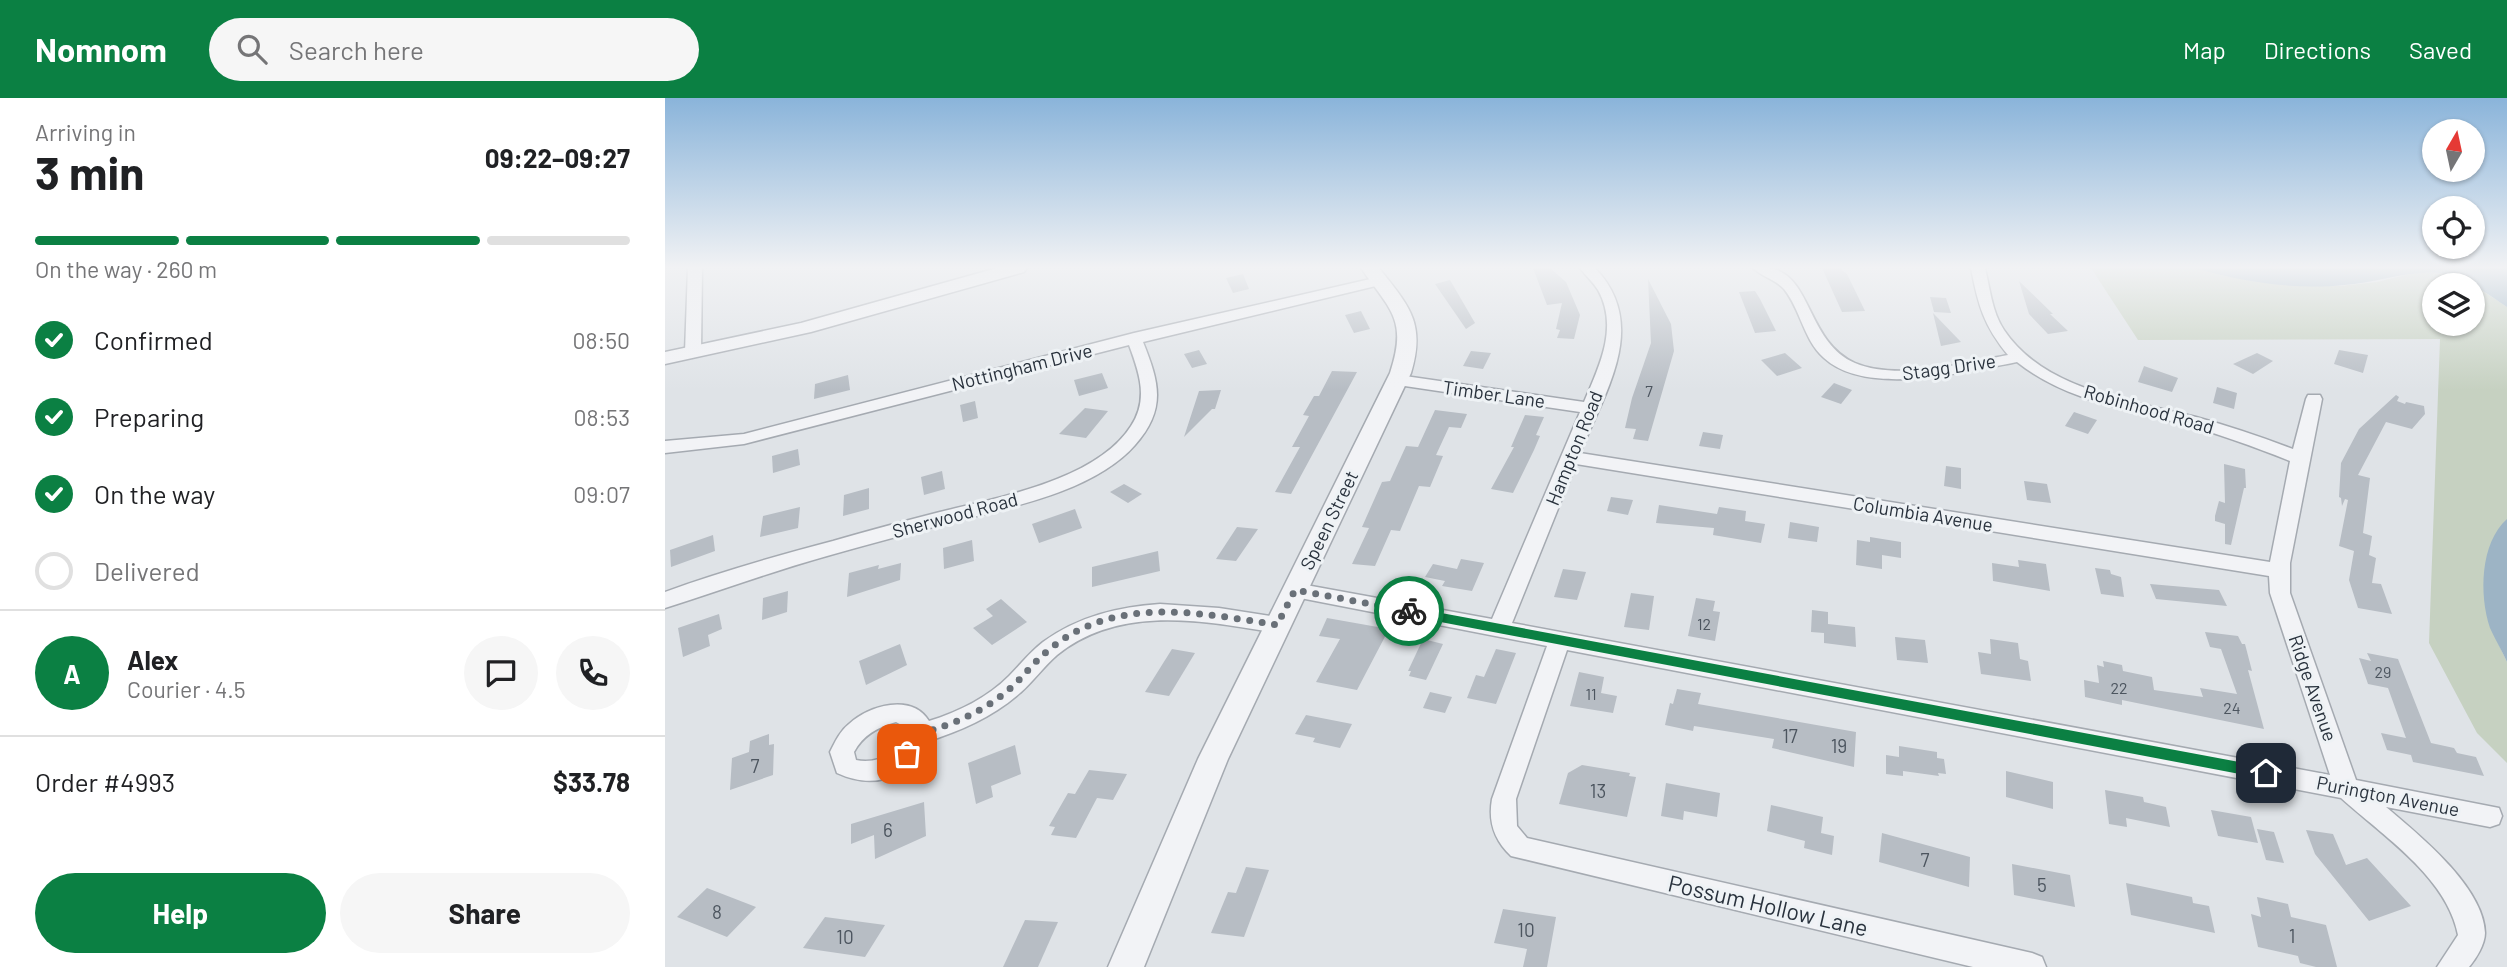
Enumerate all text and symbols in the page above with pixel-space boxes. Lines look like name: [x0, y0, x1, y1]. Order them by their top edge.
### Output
search box: [209, 18, 699, 81]
text: Nomnom: [35, 29, 167, 69]
icon: search: [233, 30, 271, 68]
text: Search here: [289, 34, 424, 65]
text: Map: [2183, 35, 2226, 64]
text: Directions: [2264, 35, 2371, 64]
text: Saved: [2409, 35, 2472, 64]
text: Arriving in: [35, 118, 136, 146]
north arrow: [2422, 119, 2485, 182]
map controls: [2422, 119, 2485, 336]
text: 09:22–09:27: [485, 142, 630, 173]
text: 3 min: [35, 144, 144, 199]
button: locate: [2422, 196, 2485, 259]
text: On the way · 260 m: [35, 255, 217, 283]
button: layers: [2422, 273, 2485, 336]
icon: check: [35, 321, 73, 359]
text: Confirmed: [94, 324, 213, 355]
text: 08:50: [572, 326, 630, 354]
street label: Nottingham Drive: [949, 338, 1095, 395]
street label: Stagg Drive: [1901, 349, 1997, 384]
street label: Timber Lane: [1442, 375, 1547, 412]
street label: Robinhood Road: [2081, 379, 2217, 438]
house number: 7: [1645, 381, 1653, 400]
street label: Hampton Road: [1540, 387, 1607, 508]
icon: check: [35, 398, 73, 436]
text: Preparing: [94, 401, 204, 432]
text: 08:53: [574, 403, 630, 431]
street label: Speen Street: [1295, 466, 1362, 573]
icon: check: [35, 475, 73, 513]
text: On the way: [94, 478, 215, 509]
text: 09:07: [573, 480, 630, 508]
street label: Sherwood Road: [890, 487, 1020, 542]
street label: Columbia Avenue: [1852, 491, 1995, 536]
text: Delivered: [94, 555, 200, 586]
courier: [1374, 576, 1444, 646]
icon: bike: [1390, 592, 1428, 630]
house number: 12: [1697, 614, 1711, 633]
street label: Ridge Avenue: [2284, 631, 2342, 744]
button: chat: [464, 636, 538, 710]
button: phone: [556, 636, 630, 710]
text: Alex: [127, 644, 178, 675]
text: A: [63, 658, 81, 689]
house number: 29: [2375, 662, 2391, 681]
text: Courier · 4.5: [127, 675, 246, 703]
house number: 22: [2110, 678, 2128, 697]
house number: 11: [1585, 684, 1597, 703]
house number: 24: [2223, 698, 2241, 717]
pin: [877, 724, 937, 784]
house number: 17: [1782, 724, 1798, 747]
house number: 19: [1831, 734, 1847, 757]
icon: bag: [888, 735, 926, 773]
pin: [2236, 743, 2296, 803]
house number: 7: [751, 754, 760, 777]
icon: home: [2247, 754, 2285, 792]
text: Order #4993: [35, 766, 175, 797]
text: $33.78: [553, 766, 630, 797]
street label: Purington Avenue: [2315, 770, 2461, 821]
house number: 13: [1590, 779, 1606, 802]
house number: 6: [883, 818, 893, 841]
house number: 7: [1921, 848, 1930, 871]
street label: Possum Hollow Lane: [1666, 868, 1871, 942]
button: Help: [35, 873, 326, 953]
button: Share: [340, 873, 630, 953]
house number: 5: [2037, 873, 2047, 896]
house number: 8: [712, 900, 722, 923]
house number: 10: [1517, 918, 1535, 941]
house number: 1: [2289, 924, 2295, 947]
house number: 10: [836, 925, 854, 948]

